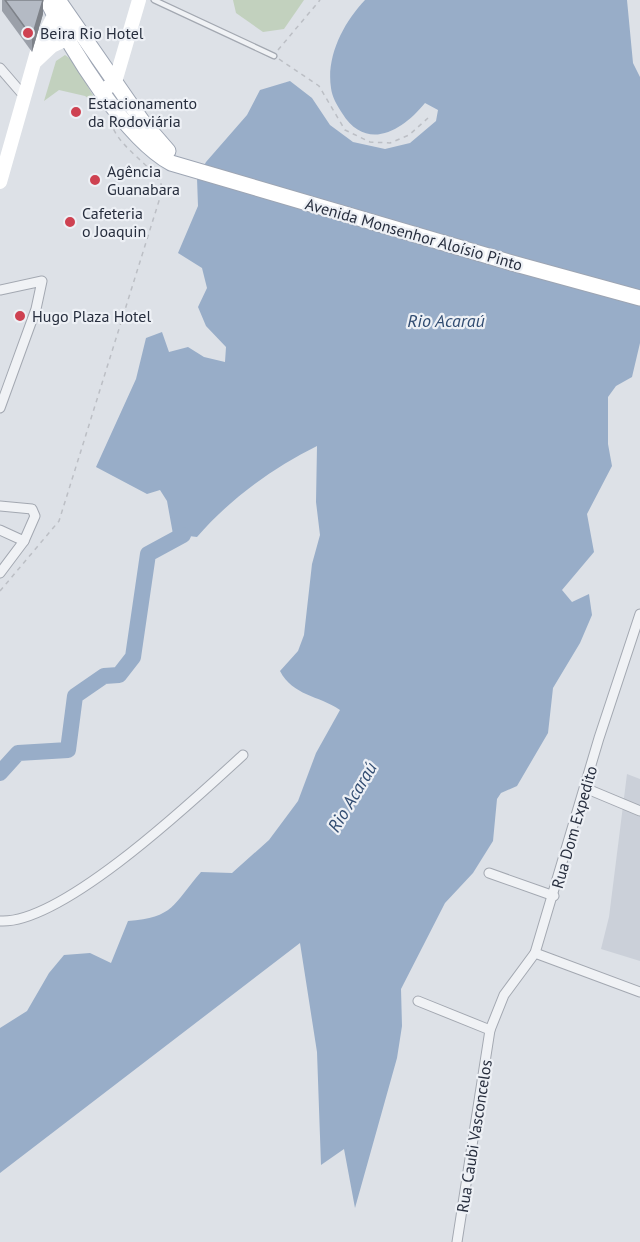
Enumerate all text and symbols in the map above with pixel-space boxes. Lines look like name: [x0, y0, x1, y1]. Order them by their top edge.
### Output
place label: Beira Rio Hotel: [40, 23, 144, 43]
marker: Beira Rio Hotel: [21, 26, 35, 40]
place label: Estacionamento da Rodoviária: [88, 93, 197, 131]
marker: Estacionamento da Rodoviária: [69, 105, 83, 119]
place label: Agência Guanabara: [107, 161, 180, 199]
marker: Agência Guanabara: [88, 173, 102, 187]
street label: Avenida Monsenhor Aloísio Pinto: [303, 193, 525, 275]
place label: Cafeteria o Joaquin: [82, 203, 146, 241]
marker: Cafeteria o Joaquin: [63, 215, 77, 229]
place label: Hugo Plaza Hotel: [32, 306, 151, 326]
marker: Hugo Plaza Hotel: [13, 309, 27, 323]
water label: Rio Acaraú: [407, 309, 485, 332]
water label: Rio Acaraú: [322, 758, 382, 836]
street label: Rua Dom Expedito: [547, 763, 601, 891]
street label: Rua Caubi Vasconcelos: [452, 1058, 496, 1214]

